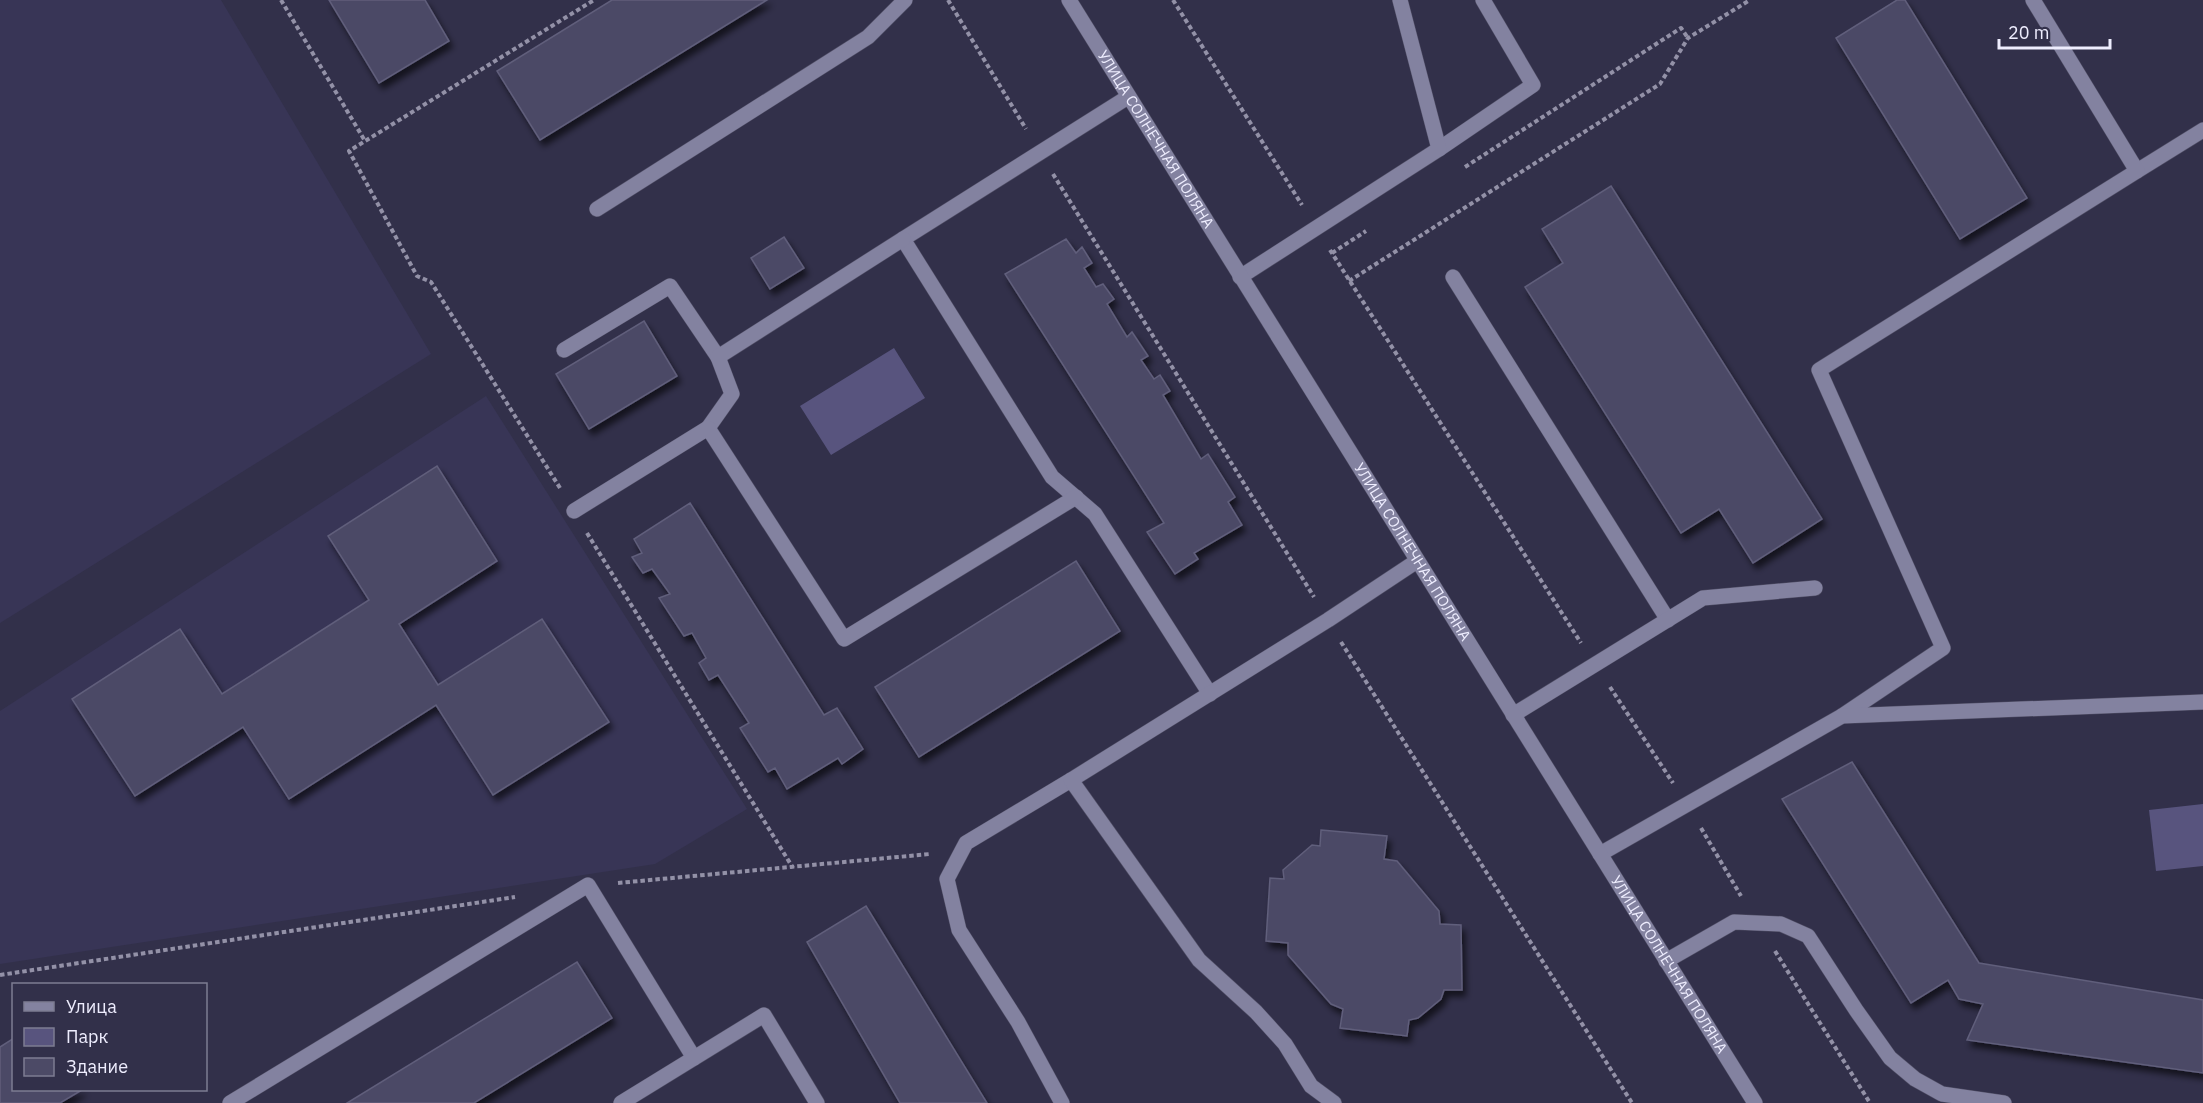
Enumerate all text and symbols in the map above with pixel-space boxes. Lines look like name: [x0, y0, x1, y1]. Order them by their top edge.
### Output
scale bar: [1999, 12, 2110, 50]
text: 20 m: [2008, 21, 2050, 44]
street label: УЛИЦА СОЛНЕЧНАЯ ПОЛЯНА: [1094, 46, 1219, 232]
street label: УЛИЦА СОЛНЕЧНАЯ ПОЛЯНА: [1350, 459, 1475, 645]
street label: УЛИЦА СОЛНЕЧНАЯ ПОЛЯНА: [1607, 872, 1732, 1057]
legend: [12, 983, 207, 1091]
text: Улица: [66, 995, 117, 1018]
text: Парк: [66, 1025, 109, 1048]
text: Здание: [66, 1055, 128, 1078]

